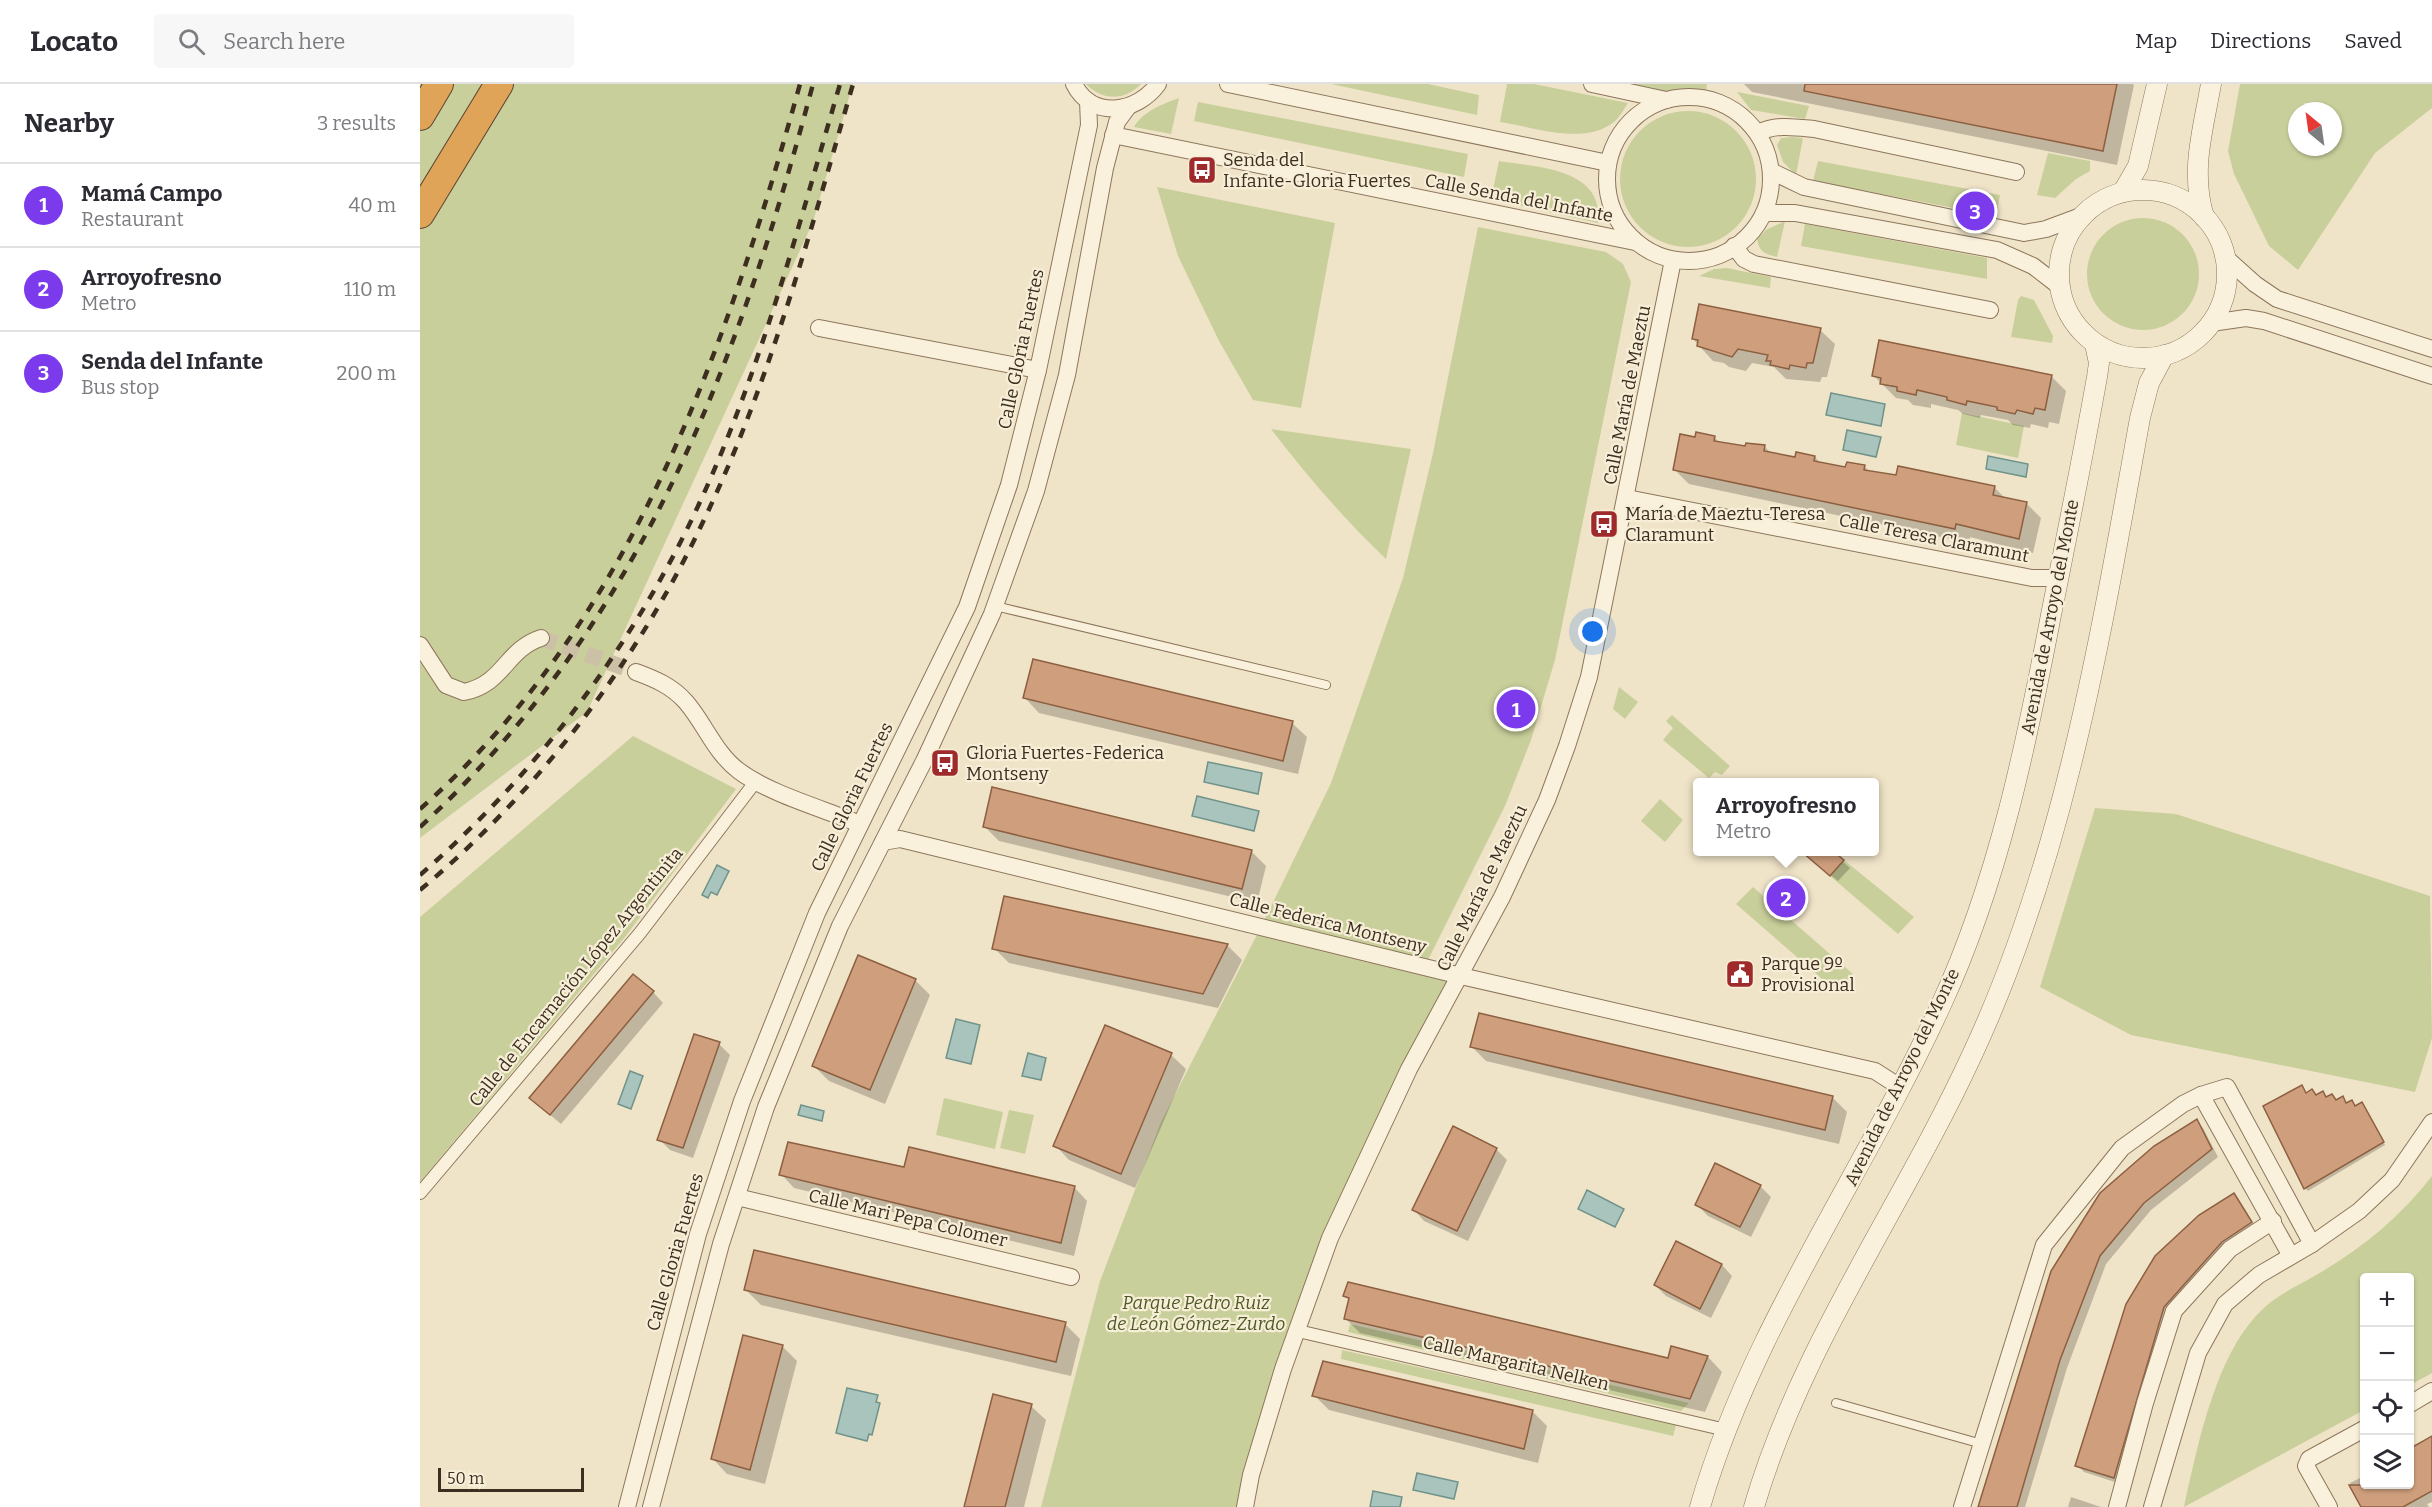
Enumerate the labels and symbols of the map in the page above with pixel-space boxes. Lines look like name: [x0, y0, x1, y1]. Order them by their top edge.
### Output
north arrow: [2288, 102, 2342, 156]
place label: Senda del Infante-Gloria Fuertes: [1223, 149, 1411, 192]
bus stop icon: Senda del Infante-Gloria Fuertes: [1186, 154, 1218, 186]
street label: Calle Senda del Infante: [1423, 169, 1615, 227]
pin: 3: [1956, 188, 1994, 234]
street label: Calle Gloria Fuertes: [993, 267, 1049, 431]
street label: Calle María de Maeztu: [1599, 303, 1655, 487]
street label: Avenida de Arroyo del Monte: [2016, 497, 2084, 737]
place label: María de Maeztu-Teresa Claramunt: [1625, 503, 1825, 546]
bus stop icon: María de Maeztu-Teresa Claramunt: [1588, 508, 1620, 540]
street label: Calle Teresa Claramunt: [1837, 509, 2031, 567]
your location: [1578, 617, 1607, 646]
pin: 1: [1496, 686, 1536, 732]
street label: Calle Gloria Fuertes: [806, 719, 898, 875]
place label: Gloria Fuertes-Federica Montseny: [966, 742, 1164, 785]
bus stop icon: Gloria Fuertes-Federica Montseny: [929, 747, 961, 779]
street label: Calle María de Maeztu: [1432, 801, 1532, 975]
street label: Calle de Encarnación López Argentinita: [464, 843, 688, 1111]
pin: 2: [1766, 876, 1806, 920]
street label: Calle Federica Montseny: [1227, 888, 1429, 958]
place label: Parque 9º Provisional: [1761, 953, 1855, 996]
public building icon: Parque 9º Provisional: [1724, 958, 1756, 990]
street label: Avenida de Arroyo del Monte: [1840, 965, 1964, 1189]
street label: Calle Gloria Fuertes: [642, 1170, 708, 1334]
street label: Calle Mari Pepa Colomer: [806, 1184, 1010, 1252]
park label: Parque Pedro Ruiz de León Gómez-Zurdo: [1107, 1292, 1285, 1335]
street label: Calle Margarita Nelken: [1421, 1331, 1612, 1395]
scale bar: [438, 1465, 584, 1492]

